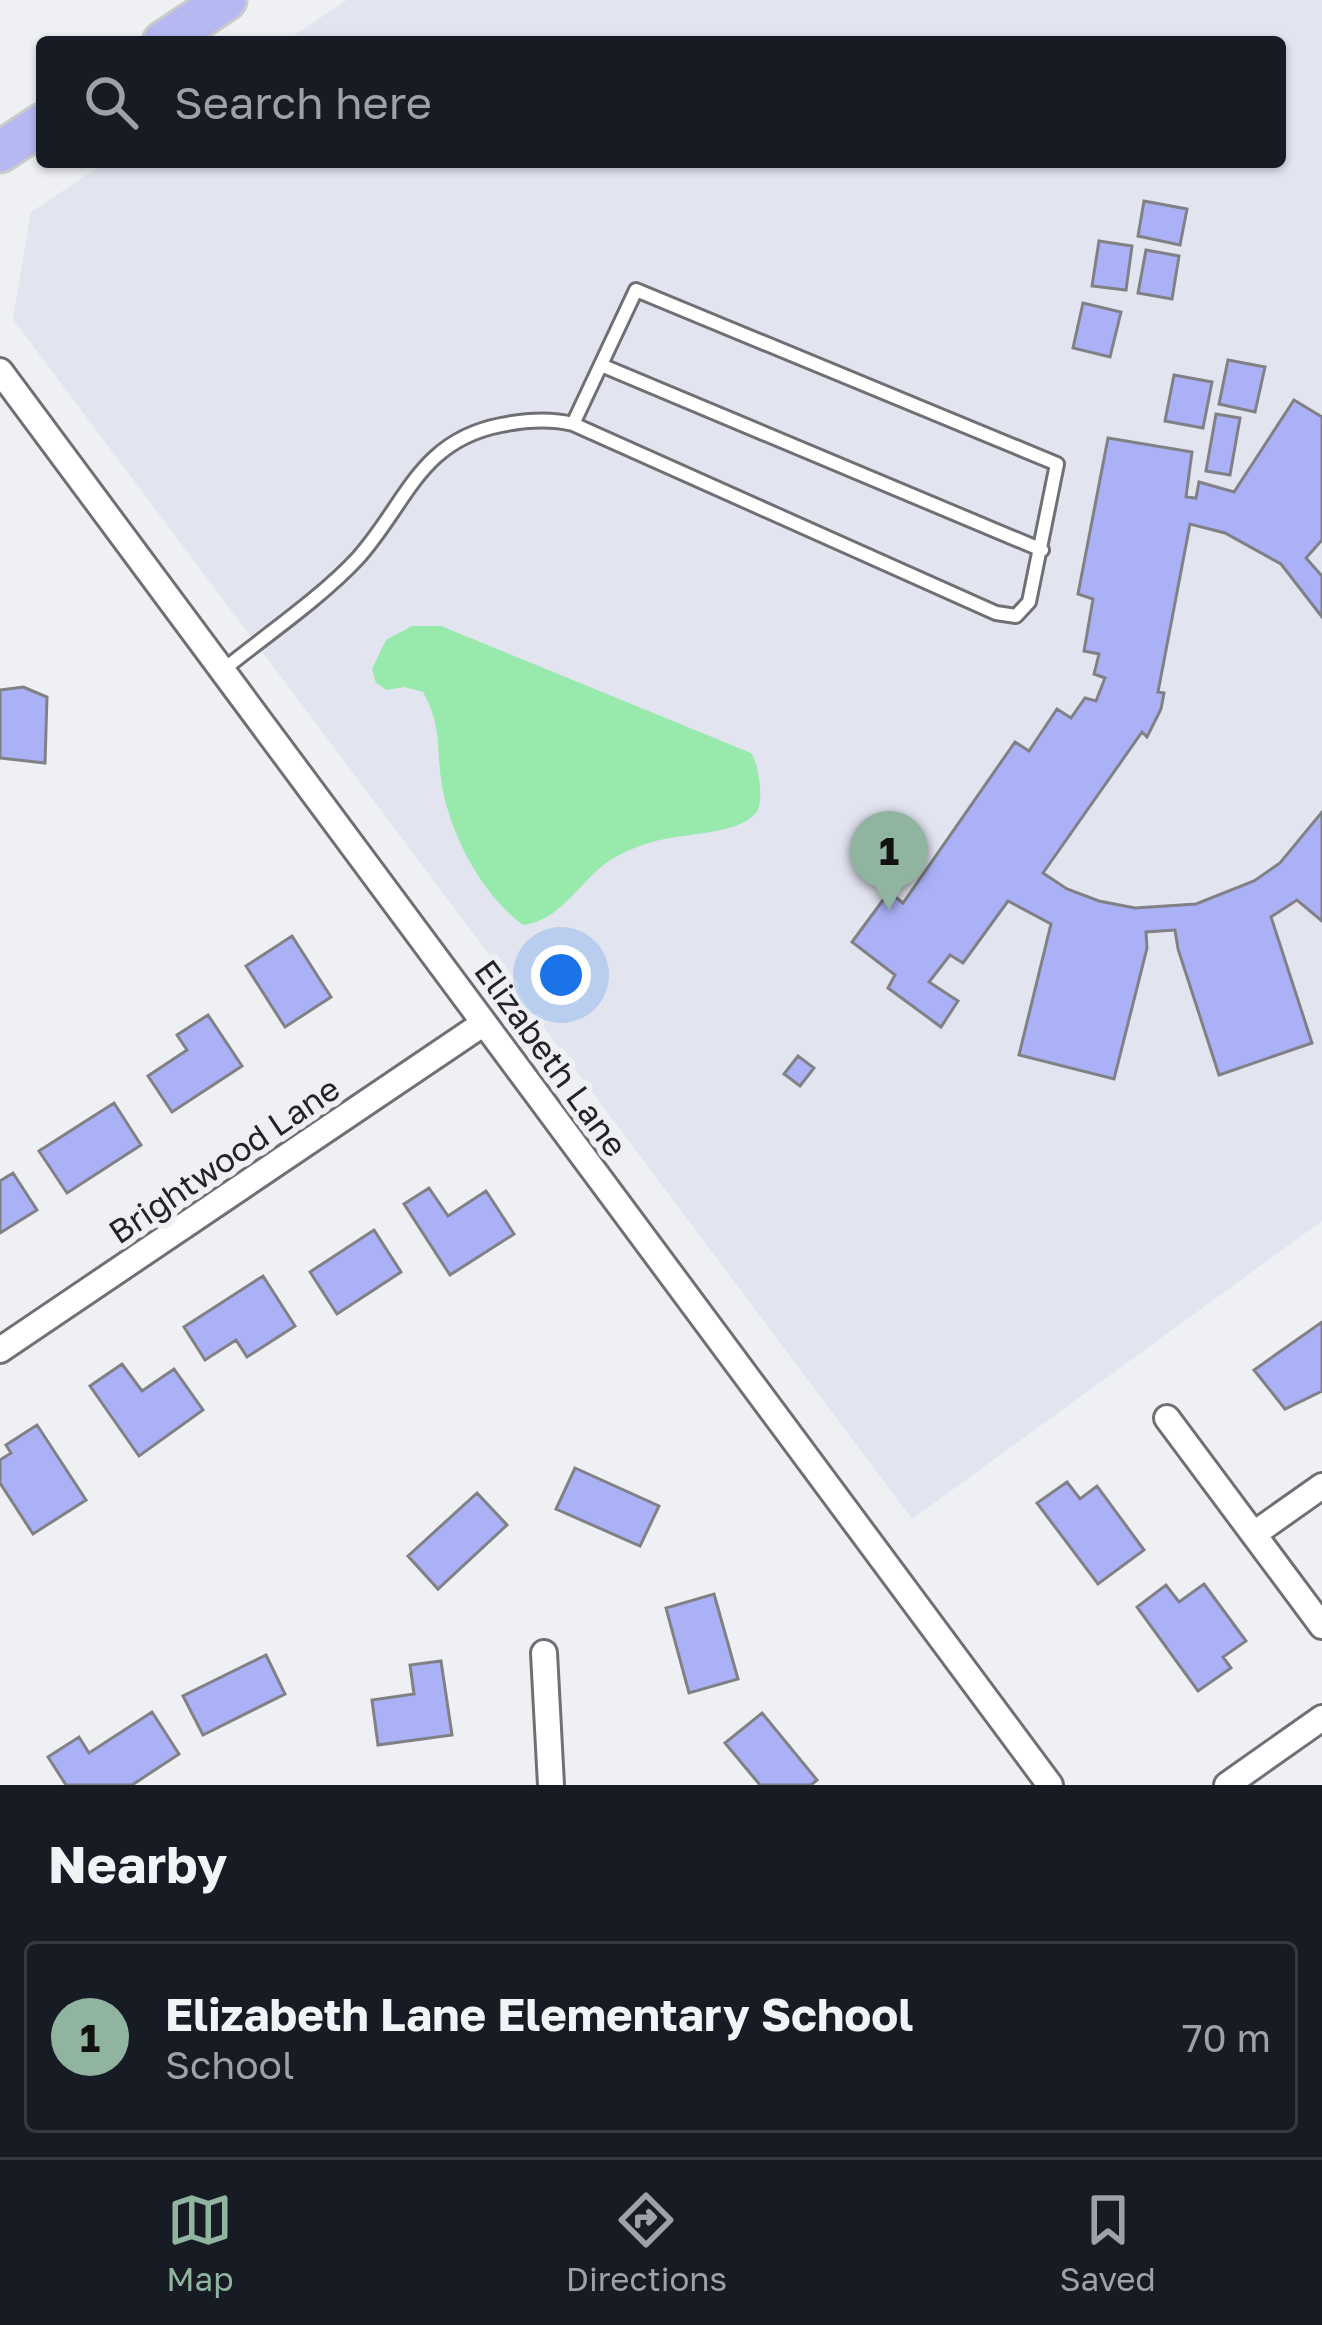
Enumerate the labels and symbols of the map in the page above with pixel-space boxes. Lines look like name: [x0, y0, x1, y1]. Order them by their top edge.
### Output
pin: 1: [850, 811, 928, 910]
your location: [531, 945, 591, 1005]
street label: Elizabeth Lane: [467, 952, 636, 1164]
street label: Brightwood Lane: [101, 1068, 346, 1251]

